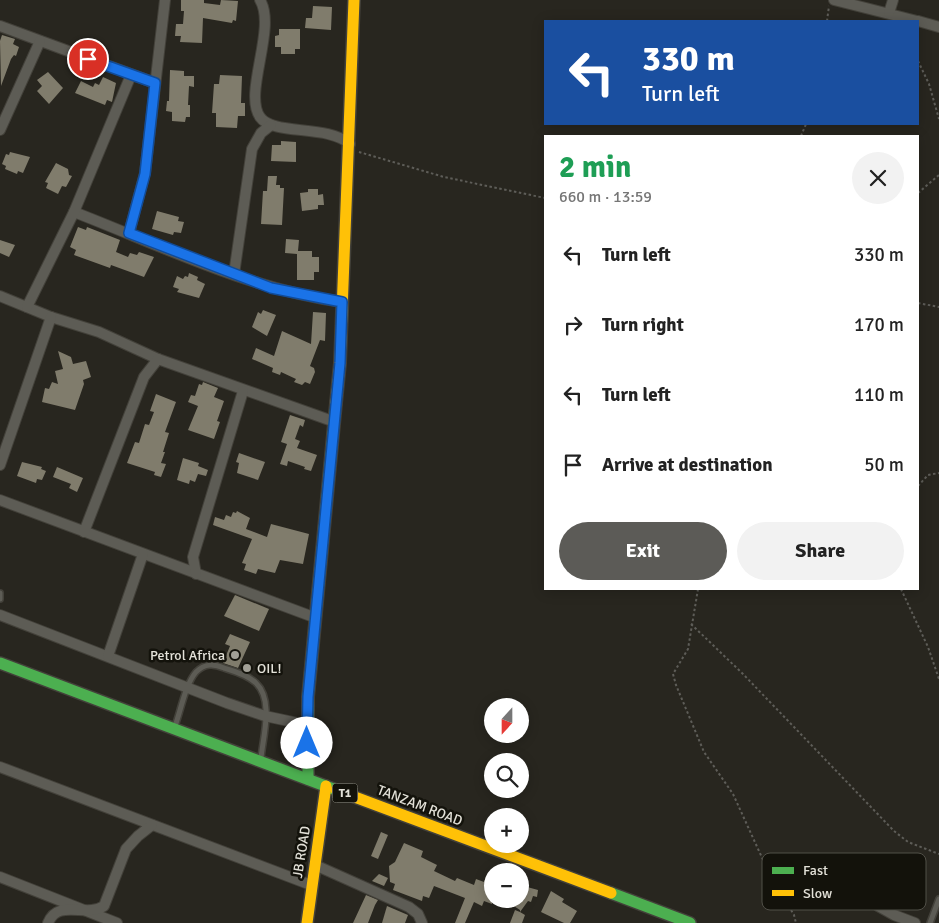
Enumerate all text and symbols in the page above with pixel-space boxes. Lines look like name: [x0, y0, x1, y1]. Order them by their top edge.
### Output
text: 330 m: [642, 37, 735, 80]
pin: [67, 38, 109, 80]
icon: left: [559, 40, 624, 105]
icon: arrive: [74, 45, 102, 73]
text: Turn left: [642, 80, 720, 107]
text: 2 min: [559, 149, 631, 186]
button: close: [852, 152, 904, 204]
text: 660 m · 13:59: [559, 187, 652, 207]
icon: left: [559, 241, 587, 269]
text: Turn left: [602, 243, 671, 267]
text: 330 m: [854, 243, 904, 267]
icon: right: [559, 311, 587, 339]
text: Turn right: [602, 313, 684, 337]
text: 170 m: [854, 313, 904, 337]
icon: left: [559, 381, 587, 409]
text: Turn left: [602, 383, 671, 407]
text: 110 m: [854, 383, 904, 407]
icon: arrive: [559, 451, 587, 479]
text: Arrive at destination: [602, 453, 773, 477]
text: 50 m: [864, 453, 904, 477]
button: Exit: [559, 522, 727, 580]
button: Share: [737, 522, 904, 580]
place label: Petrol Africa: [150, 647, 225, 664]
marker: Petrol Africa: [229, 649, 241, 661]
place label: OIL!: [257, 660, 282, 677]
marker: OIL!: [241, 662, 253, 674]
north arrow: [484, 698, 529, 742]
map controls: [484, 698, 529, 908]
position arrow: [280, 716, 332, 768]
button: search: [484, 753, 529, 798]
street label: TANZAM ROAD: [375, 781, 465, 829]
road number: T1: [332, 784, 358, 802]
button: +: [484, 808, 529, 853]
street label: JB ROAD: [289, 825, 314, 879]
legend: [762, 853, 926, 910]
text: Fast: [803, 862, 828, 879]
button: −: [484, 863, 529, 908]
text: Slow: [803, 885, 832, 902]

